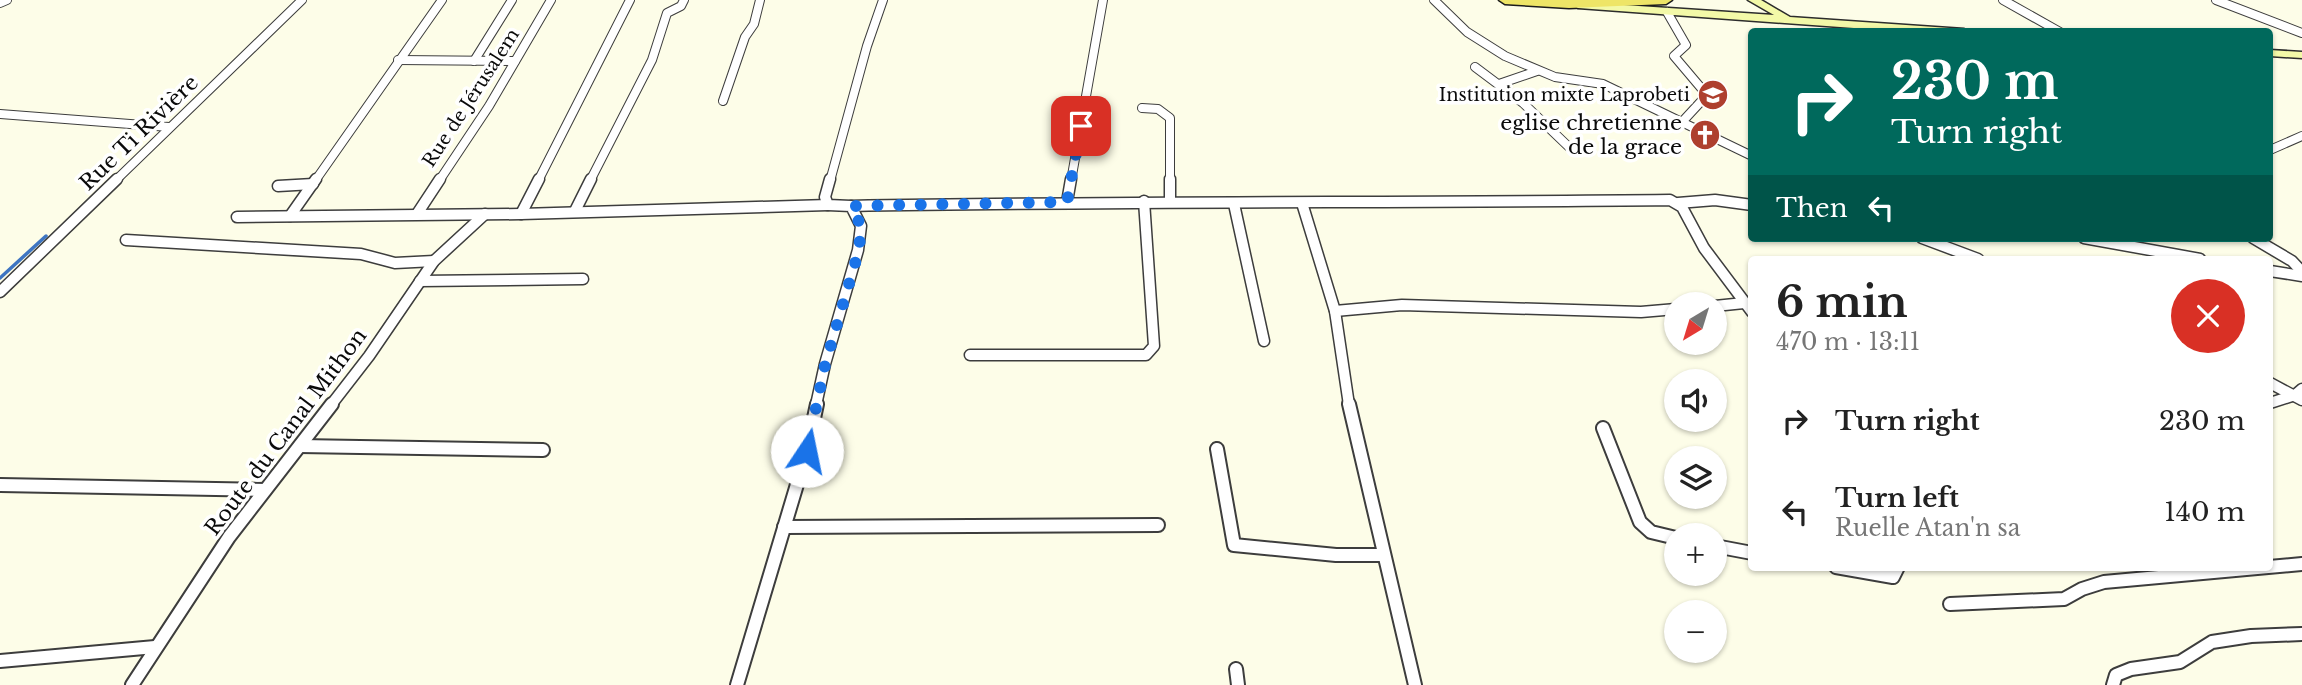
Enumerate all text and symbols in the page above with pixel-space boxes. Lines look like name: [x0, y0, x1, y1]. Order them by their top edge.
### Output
street label: Rue de Jérusalem: [418, 25, 524, 171]
text: 230 m: [1891, 51, 2058, 112]
icon: right: [1776, 56, 1867, 147]
street label: Rue Ti Rivière: [74, 70, 204, 196]
school or university icon: Institution mixte Laprobeti: [1696, 78, 1730, 112]
place label: Institution mixte Laprobeti: [1439, 84, 1690, 106]
pin: [1051, 96, 1111, 156]
icon: arrive: [1062, 107, 1100, 145]
place label: eglise chretienne de la grace: [1500, 110, 1682, 160]
text: Turn right: [1891, 112, 2062, 152]
church icon: eglise chretienne de la grace: [1688, 118, 1722, 152]
icon: left: [1862, 189, 1900, 227]
text: Then: [1776, 192, 1848, 224]
text: 6 min: [1776, 276, 1908, 328]
button: close: [2171, 279, 2245, 353]
north arrow: [1664, 292, 1727, 355]
map controls: [1664, 292, 1727, 663]
street label: Route du Canal Mithon: [200, 323, 372, 541]
text: 470 m · 13:11: [1776, 328, 1920, 356]
button: sound: [1664, 369, 1727, 432]
icon: right: [1776, 402, 1814, 440]
text: Turn right: [1835, 405, 1980, 437]
text: 230 m: [2159, 405, 2245, 437]
position arrow: [770, 414, 844, 488]
button: layers: [1664, 446, 1727, 509]
text: Turn left: [1835, 482, 1959, 514]
icon: left: [1776, 493, 1814, 531]
text: 140 m: [2164, 496, 2245, 528]
text: Ruelle Atan'n sa: [1835, 514, 2021, 542]
button: +: [1664, 523, 1727, 586]
button: −: [1664, 600, 1727, 663]

